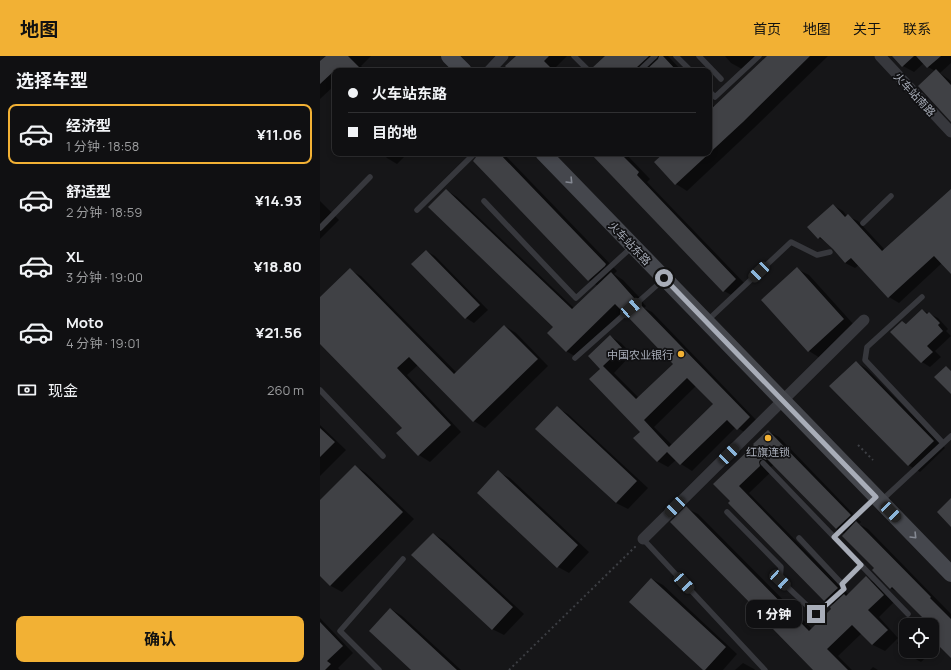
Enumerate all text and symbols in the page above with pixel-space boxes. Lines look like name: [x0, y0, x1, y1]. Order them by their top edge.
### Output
text: 地图: [20, 16, 58, 42]
text: 首页: [753, 19, 781, 38]
text: 地图: [803, 19, 831, 38]
text: 关于: [853, 19, 881, 38]
text: 联系: [903, 19, 931, 38]
text: 选择车型: [16, 68, 88, 92]
street label: 火车站南路: [891, 69, 939, 119]
text: 火车站东路: [372, 83, 447, 104]
text: 经济型: [66, 115, 111, 136]
icon: car: [18, 116, 54, 152]
text: 目的地: [372, 122, 417, 143]
text: ¥11.06: [257, 124, 302, 145]
text: 1 分钟 · 18:58: [66, 137, 139, 155]
one-way arrow: [565, 176, 573, 184]
text: 舒适型: [66, 181, 111, 202]
icon: car: [18, 182, 54, 218]
text: ¥14.93: [255, 190, 302, 211]
text: 2 分钟 · 18:59: [66, 203, 142, 221]
street label: 火车站东路: [606, 218, 654, 268]
text: XL: [66, 246, 84, 267]
icon: car: [18, 248, 54, 284]
text: ¥18.80: [253, 256, 302, 277]
car: [746, 259, 772, 285]
text: 3 分钟 · 19:00: [66, 268, 143, 286]
route start: [655, 269, 673, 287]
car: [618, 296, 644, 320]
text: Moto: [66, 312, 103, 333]
icon: car: [18, 314, 54, 350]
text: ¥21.56: [255, 322, 302, 343]
text: 4 分钟 · 19:01: [66, 334, 140, 352]
place label: 中国农业银行: [607, 347, 673, 362]
marker: 中国农业银行: [676, 349, 686, 359]
icon: cash: [16, 379, 38, 401]
text: 现金: [48, 380, 78, 401]
text: 260 m: [267, 381, 304, 399]
marker: 红旗连锁: [763, 433, 773, 443]
car: [716, 441, 742, 467]
place label: 红旗连锁: [746, 444, 790, 459]
car: [662, 494, 688, 520]
car: [878, 499, 904, 525]
one-way arrow: [909, 531, 917, 539]
car: [767, 567, 793, 593]
car: [671, 570, 697, 596]
callout: 1 分钟: [746, 600, 802, 628]
text: 1 分钟: [757, 605, 791, 623]
route end: [807, 605, 825, 623]
button: 确认: [16, 616, 304, 662]
map controls: [899, 618, 939, 658]
button: locate: [899, 618, 939, 658]

